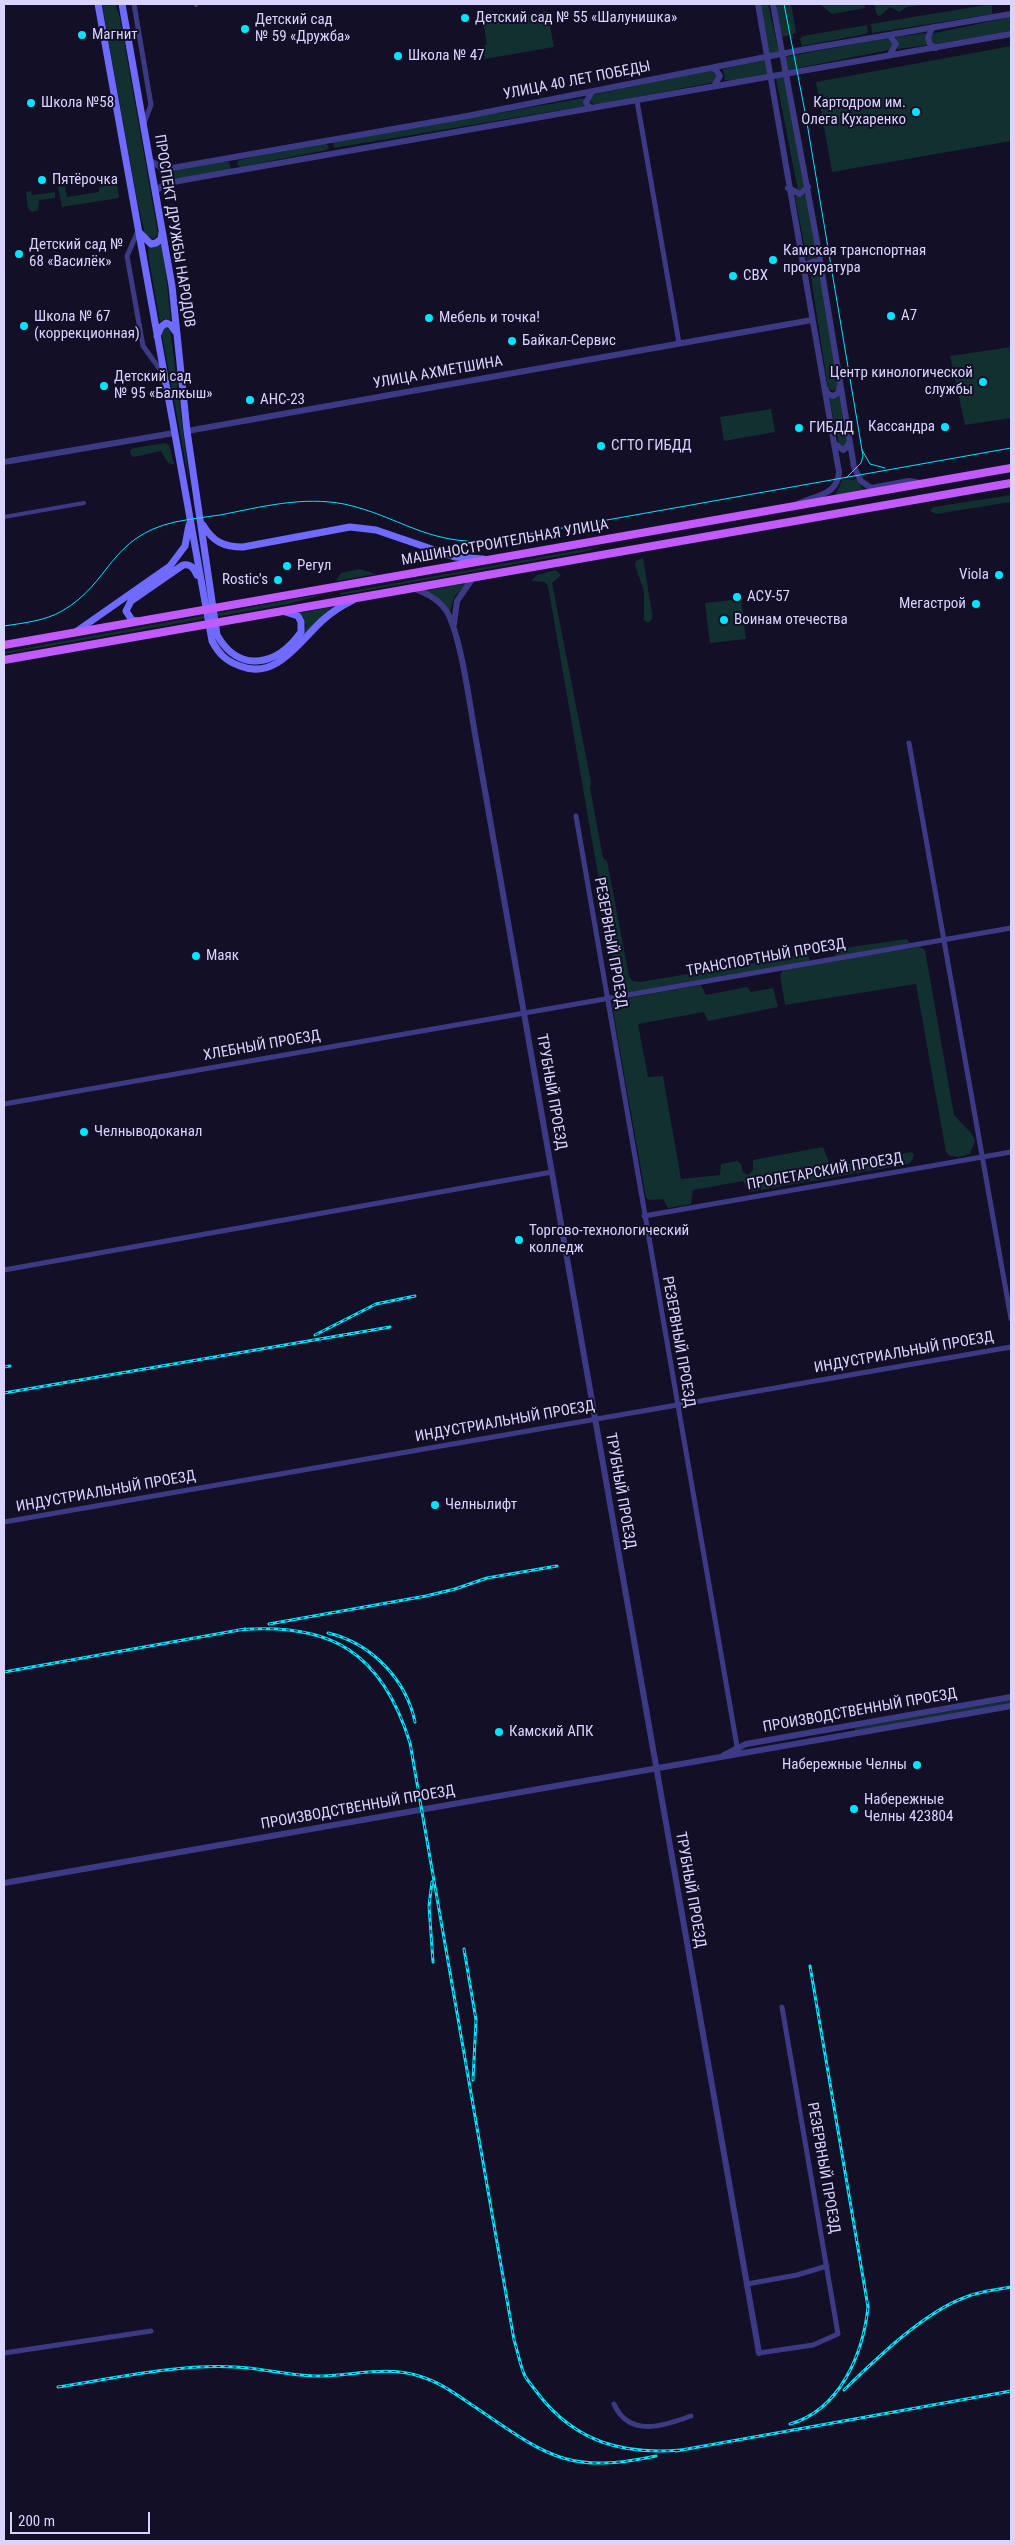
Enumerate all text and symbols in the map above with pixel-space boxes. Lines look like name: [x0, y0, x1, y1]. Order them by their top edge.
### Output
place label: Детский сад № 55 «Шалунишка»: [475, 9, 677, 27]
place label: Детский сад № 59 «Дружба»: [255, 11, 350, 46]
marker: Детский сад № 55 «Шалунишка»: [459, 12, 471, 24]
marker: Детский сад № 59 «Дружба»: [239, 23, 251, 35]
place label: Магнит: [92, 26, 138, 44]
marker: Магнит: [76, 29, 88, 41]
place label: Школа № 47: [408, 47, 485, 65]
marker: Школа № 47: [392, 50, 404, 62]
street label: УЛИЦА 40 ЛЕТ ПОБЕДЫ: [502, 58, 652, 104]
place label: Школа №58: [41, 94, 114, 112]
place label: Картодром им. Олега Кухаренко: [801, 94, 906, 129]
marker: Школа №58: [25, 97, 37, 109]
marker: Картодром им. Олега Кухаренко: [910, 106, 922, 118]
street label: ПРОСПЕКТ ДРУЖБЫ НАРОДОВ: [150, 133, 198, 329]
place label: Пятёрочка: [52, 171, 118, 189]
marker: Пятёрочка: [36, 174, 48, 186]
place label: Детский сад № 68 «Василёк»: [29, 236, 123, 271]
place label: Камская транспортная прокуратура: [783, 242, 926, 277]
marker: Детский сад № 68 «Василёк»: [13, 248, 25, 260]
marker: Камская транспортная прокуратура: [767, 254, 779, 266]
place label: СВХ: [743, 267, 768, 285]
marker: СВХ: [727, 270, 739, 282]
place label: А7: [901, 307, 917, 325]
place label: Школа № 67 (коррекционная): [34, 308, 140, 343]
place label: Мебель и точка!: [439, 309, 540, 327]
marker: А7: [885, 310, 897, 322]
marker: Мебель и точка!: [423, 312, 435, 324]
marker: Школа № 67 (коррекционная): [18, 320, 30, 332]
place label: Байкал-Сервис: [522, 332, 616, 350]
marker: Байкал-Сервис: [506, 335, 518, 347]
street label: УЛИЦА АХМЕТШИНА: [372, 353, 504, 393]
place label: Центр кинологической службы: [830, 364, 973, 399]
place label: Детский сад № 95 «Балкыш»: [114, 368, 213, 403]
marker: Центр кинологической службы: [977, 376, 989, 388]
marker: Детский сад № 95 «Балкыш»: [98, 380, 110, 392]
place label: АНС-23: [260, 391, 305, 409]
marker: АНС-23: [244, 394, 256, 406]
place label: Кассандра: [868, 418, 935, 436]
place label: ГИБДД: [809, 419, 854, 437]
marker: Кассандра: [939, 421, 951, 433]
marker: ГИБДД: [793, 422, 805, 434]
place label: СГТО ГИБДД: [611, 437, 692, 455]
marker: СГТО ГИБДД: [595, 440, 607, 452]
street label: МАШИНОСТРОИТЕЛЬНАЯ УЛИЦА: [400, 516, 610, 570]
place label: Регул: [297, 557, 331, 575]
marker: Регул: [281, 560, 293, 572]
place label: Viola: [959, 566, 989, 584]
marker: Viola: [993, 569, 1005, 581]
place label: Rostic's: [222, 571, 268, 589]
marker: Rostic's: [272, 574, 284, 586]
place label: АСУ-57: [747, 588, 790, 606]
marker: АСУ-57: [731, 591, 743, 603]
place label: Мегастрой: [899, 595, 966, 613]
marker: Мегастрой: [970, 598, 982, 610]
place label: Воинам отечества: [734, 611, 848, 629]
marker: Воинам отечества: [718, 614, 730, 626]
street label: РЕЗЕРВНЫЙ ПРОЕЗД: [590, 876, 630, 1010]
street label: ТРАНСПОРТНЫЙ ПРОЕЗД: [685, 935, 847, 981]
place label: Маяк: [206, 947, 239, 965]
marker: Маяк: [190, 950, 202, 962]
street label: ХЛЕБНЫЙ ПРОЕЗД: [202, 1027, 322, 1065]
street label: ТРУБНЫЙ ПРОЕЗД: [532, 1032, 570, 1152]
place label: Челныводоканал: [94, 1123, 203, 1141]
marker: Челныводоканал: [78, 1126, 90, 1138]
street label: ПРОЛЕТАРСКИЙ ПРОЕЗД: [746, 1149, 904, 1195]
place label: Торгово-технологический колледж: [529, 1222, 689, 1257]
marker: Торгово-технологический колледж: [513, 1234, 525, 1246]
street label: РЕЗЕРВНЫЙ ПРОЕЗД: [658, 1275, 698, 1409]
street label: ИНДУСТРИАЛЬНЫЙ ПРОЕЗД: [813, 1328, 995, 1378]
street label: ИНДУСТРИАЛЬНЫЙ ПРОЕЗД: [414, 1397, 596, 1447]
street label: ТРУБНЫЙ ПРОЕЗД: [601, 1431, 639, 1551]
street label: ИНДУСТРИАЛЬНЫЙ ПРОЕЗД: [15, 1467, 197, 1517]
place label: Челнылифт: [445, 1496, 517, 1514]
marker: Челнылифт: [429, 1499, 441, 1511]
street label: ПРОИЗВОДСТВЕННЫЙ ПРОЕЗД: [762, 1685, 958, 1737]
place label: Камский АПК: [509, 1723, 594, 1741]
marker: Камский АПК: [493, 1726, 505, 1738]
place label: Набережные Челны: [782, 1756, 907, 1774]
marker: Набережные Челны: [911, 1759, 923, 1771]
street label: ПРОИЗВОДСТВЕННЫЙ ПРОЕЗД: [260, 1782, 456, 1834]
place label: Набережные Челны 423804: [864, 1791, 953, 1826]
marker: Набережные Челны 423804: [848, 1803, 860, 1815]
street label: ТРУБНЫЙ ПРОЕЗД: [671, 1830, 709, 1950]
street label: РЕЗЕРВНЫЙ ПРОЕЗД: [803, 2101, 843, 2235]
scale bar: [12, 2502, 152, 2534]
text: 200 m: [18, 2512, 55, 2530]

